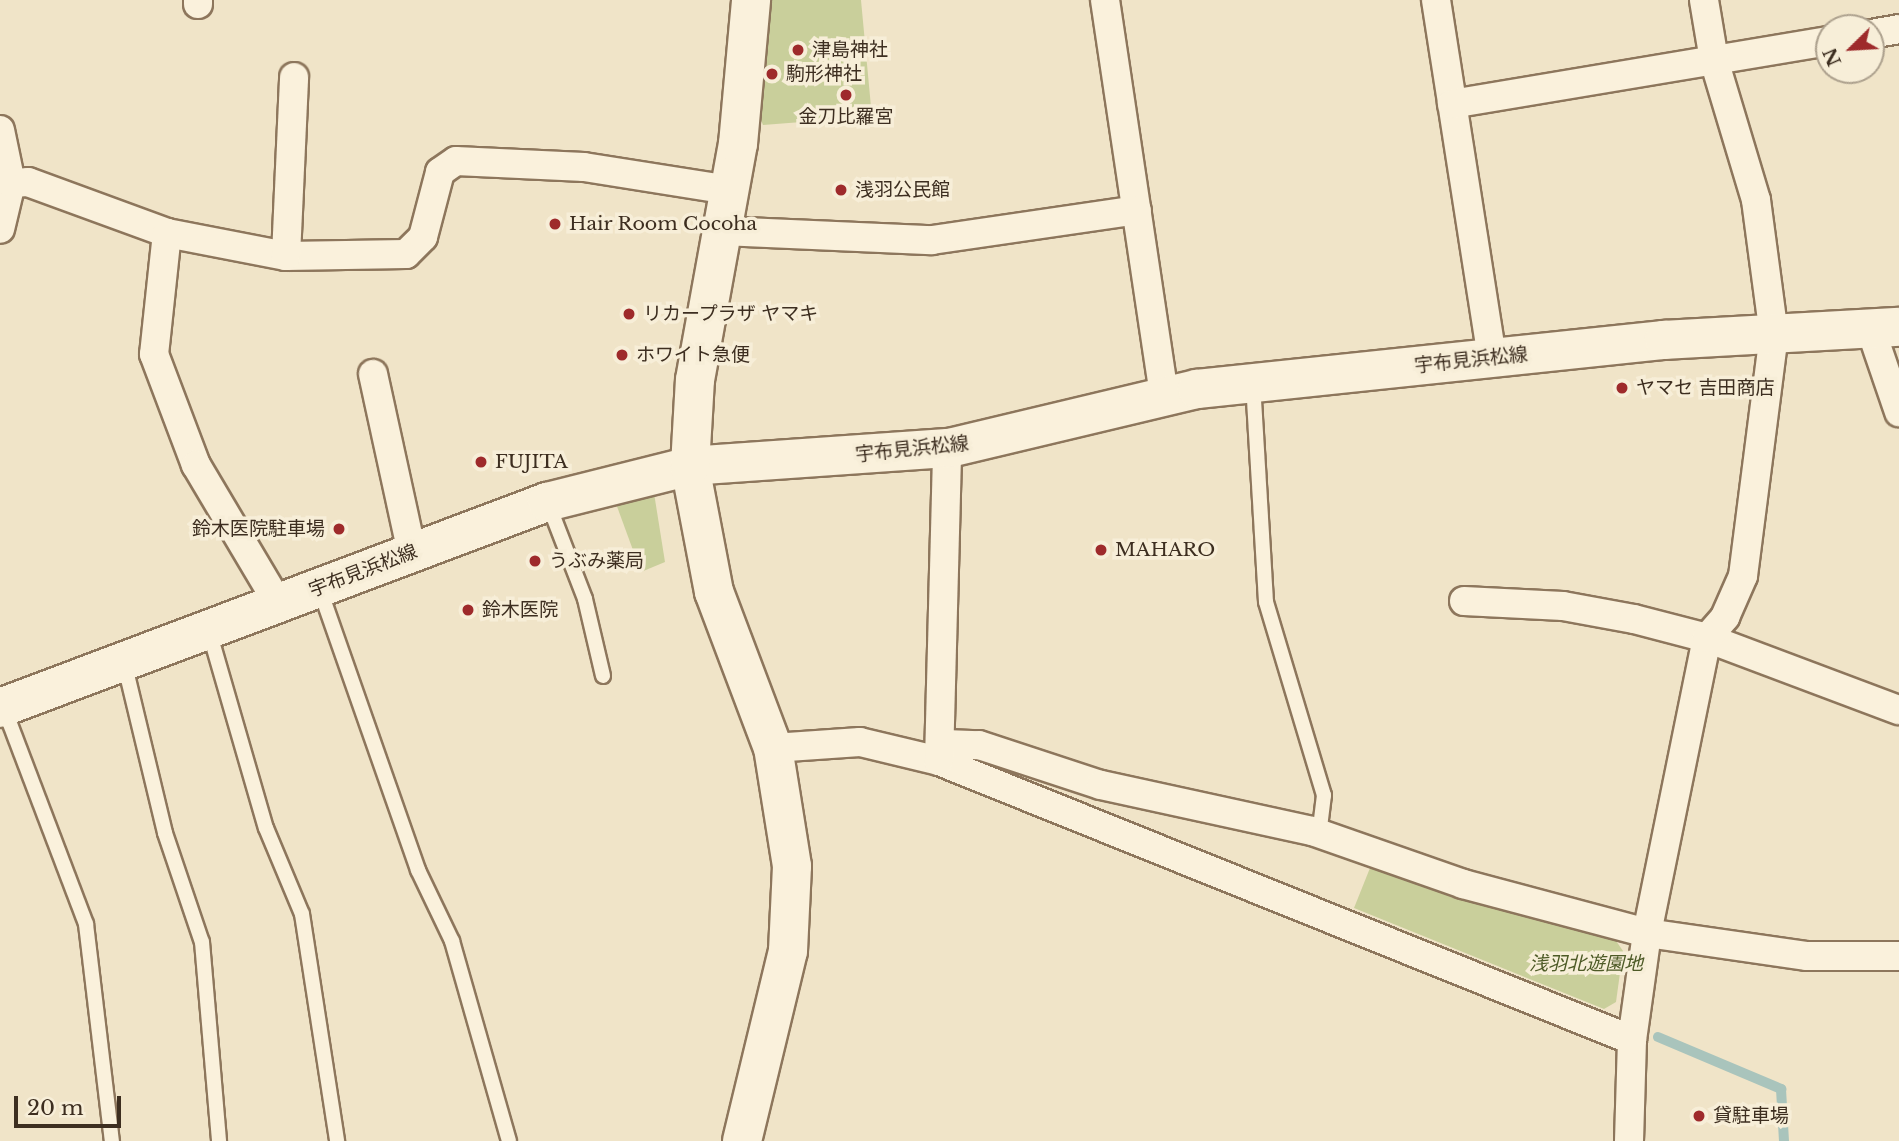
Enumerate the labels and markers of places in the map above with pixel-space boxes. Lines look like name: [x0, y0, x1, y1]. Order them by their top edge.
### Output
place label: 津島神社: [812, 39, 888, 61]
marker: 津島神社: [790, 42, 806, 58]
place label: 駒形神社: [786, 63, 862, 85]
marker: 駒形神社: [764, 66, 780, 82]
marker: 金刀比羅宮: [838, 87, 854, 103]
place label: 金刀比羅宮: [799, 106, 893, 128]
place label: 浅羽公民館: [855, 179, 950, 201]
marker: 浅羽公民館: [833, 182, 849, 198]
place label: Hair Room Cocoha: [569, 213, 757, 235]
marker: Hair Room Cocoha: [547, 216, 563, 232]
place label: リカープラザ ヤマキ: [643, 303, 819, 325]
marker: リカープラザ ヤマキ: [621, 306, 637, 322]
place label: ホワイト急便: [636, 344, 750, 366]
marker: ホワイト急便: [614, 347, 630, 363]
place label: ヤマセ 吉田商店: [1636, 377, 1774, 399]
marker: ヤマセ 吉田商店: [1614, 380, 1630, 396]
place label: FUJITA: [495, 451, 568, 473]
marker: FUJITA: [473, 454, 489, 470]
place label: 鈴木医院駐車場: [192, 518, 325, 540]
marker: 鈴木医院駐車場: [331, 521, 347, 537]
place label: MAHARO: [1115, 539, 1215, 561]
marker: MAHARO: [1093, 542, 1109, 558]
place label: うぶみ薬局: [549, 550, 644, 572]
marker: うぶみ薬局: [527, 553, 543, 569]
place label: 鈴木医院: [482, 599, 558, 621]
marker: 鈴木医院: [460, 602, 476, 618]
place label: 貸駐車場: [1713, 1105, 1789, 1127]
marker: 貸駐車場: [1691, 1108, 1707, 1124]

